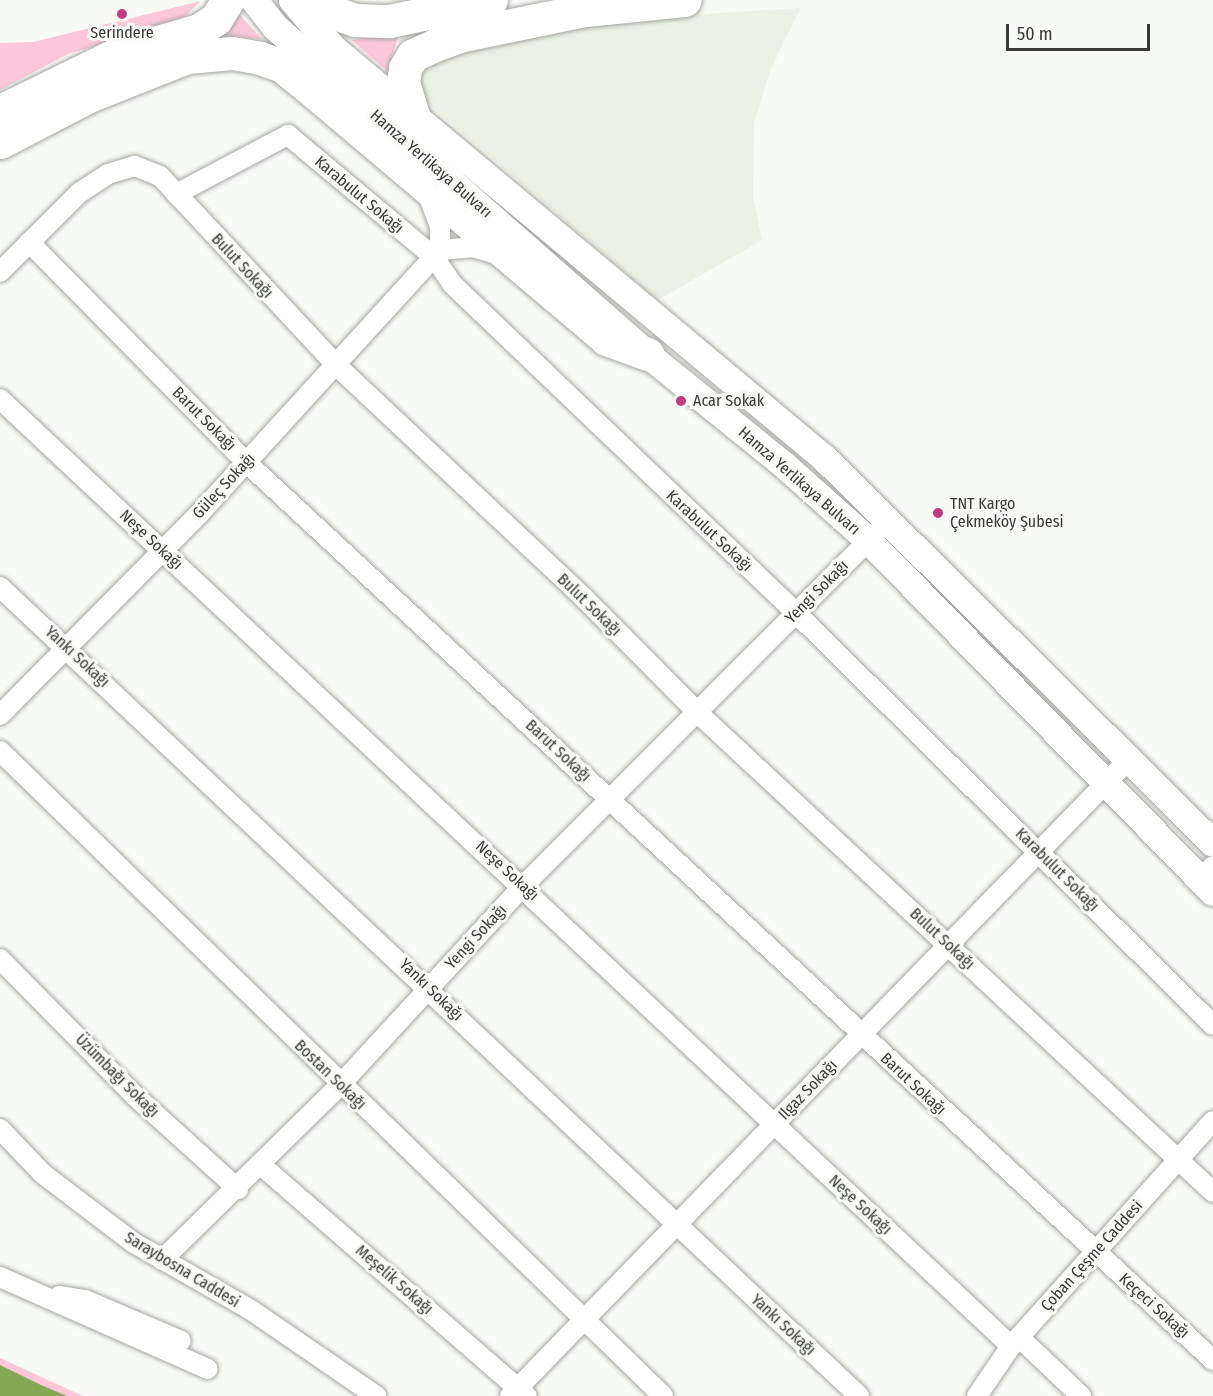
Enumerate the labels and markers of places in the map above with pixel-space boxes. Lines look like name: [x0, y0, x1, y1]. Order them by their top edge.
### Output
marker: Serindere: [115, 7, 129, 21]
place label: Serindere: [90, 23, 154, 43]
place label: Acar Sokak: [693, 391, 764, 411]
marker: Acar Sokak: [674, 394, 688, 408]
place label: TNT Kargo Çekmeköy Şubesi: [950, 494, 1064, 532]
marker: TNT Kargo Çekmeköy Şubesi: [931, 506, 945, 520]

